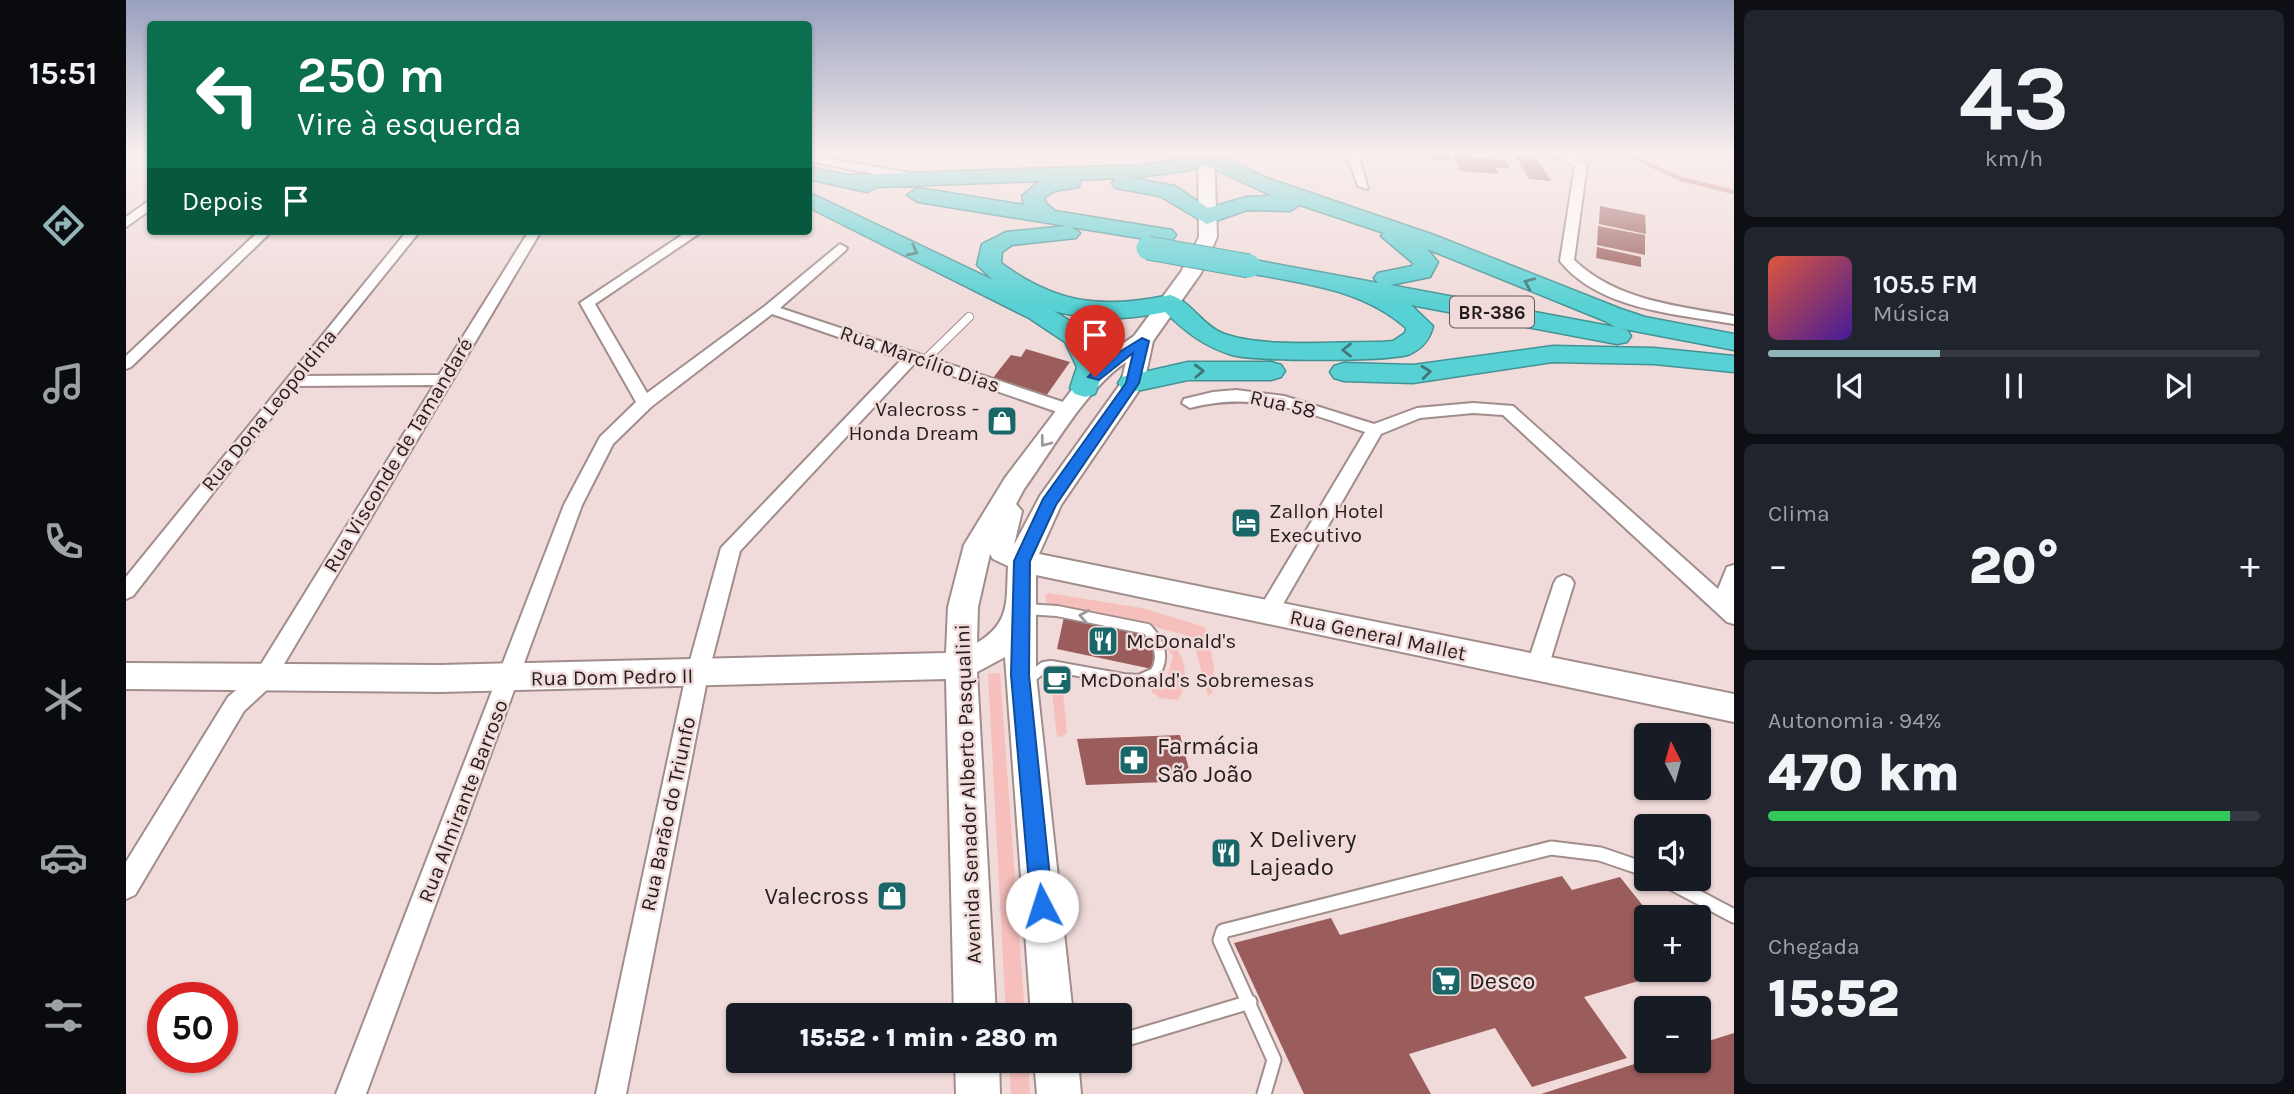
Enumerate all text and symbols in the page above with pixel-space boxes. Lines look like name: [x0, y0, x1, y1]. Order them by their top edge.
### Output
text: 43: [1959, 46, 2069, 152]
text: 250 m: [297, 47, 445, 104]
icon: left: [182, 49, 273, 140]
text: 15:51: [29, 55, 97, 92]
text: Vire à esquerda: [297, 106, 521, 143]
text: km/h: [1985, 145, 2043, 172]
icon: arrive: [277, 182, 315, 220]
text: Depois: [182, 186, 263, 217]
icon: directions: [39, 201, 88, 250]
one-way arrow: [906, 242, 918, 256]
text: 105.5 FM: [1873, 269, 1978, 300]
one-way arrow: [1524, 277, 1537, 291]
road number: BR-386: [1450, 296, 1534, 328]
text: Música: [1873, 300, 1950, 327]
pin: [1065, 305, 1125, 377]
icon: arrive: [1076, 316, 1114, 354]
street label: Rua Marcílio Dias: [837, 320, 1003, 398]
street label: Rua Dona Leopoldina: [196, 324, 342, 496]
street label: Rua Visconde de Tamandaré: [318, 333, 478, 577]
one-way arrow: [1341, 342, 1352, 358]
icon: music: [39, 359, 88, 408]
one-way arrow: [1194, 363, 1205, 378]
one-way arrow: [1421, 365, 1432, 380]
icon: previous: [1831, 367, 1869, 405]
icon: pause: [1995, 367, 2033, 405]
icon: next: [2159, 367, 2197, 405]
street label: Rua 58: [1248, 385, 1318, 423]
place label: Valecross - Honda Dream: [848, 397, 979, 445]
shop icon: Valecross - Honda Dream: [985, 404, 1019, 438]
one-way arrow: [1041, 434, 1053, 447]
place label: Zallon Hotel Executivo: [1269, 499, 1384, 547]
text: Clima: [1768, 500, 1830, 527]
hotel icon: Zallon Hotel Executivo: [1229, 506, 1263, 540]
icon: phone: [39, 517, 88, 566]
text: 20°: [1969, 535, 2059, 596]
text: −: [1768, 543, 1788, 588]
text: +: [2240, 543, 2260, 588]
street label: Rua General Mallet: [1288, 605, 1468, 665]
one-way arrow: [1078, 610, 1090, 625]
street label: Avenida Senador Alberto Pasqualini: [950, 624, 986, 964]
restaurant icon: McDonald's: [1086, 624, 1120, 658]
place label: McDonald's: [1126, 629, 1236, 653]
cafe icon: McDonald's Sobremesas: [1040, 663, 1074, 697]
street label: Rua Dom Pedro II: [530, 664, 694, 690]
place label: McDonald's Sobremesas: [1080, 668, 1314, 692]
icon: climate: [39, 675, 88, 724]
street label: Rua Almirante Barroso: [413, 696, 513, 906]
text: Autonomia · 94%: [1768, 707, 1942, 734]
street label: Rua Barão do Triunfo: [636, 715, 700, 913]
north arrow: [1634, 723, 1712, 800]
map controls: [1634, 723, 1711, 1073]
place label: Farmácia São João: [1157, 732, 1259, 788]
text: 470 km: [1768, 742, 1960, 803]
pharmacy icon: Farmácia São João: [1117, 743, 1151, 777]
button: sound: [1634, 814, 1711, 891]
place label: X Delivery Lajeado: [1249, 825, 1356, 881]
icon: car: [39, 833, 88, 882]
restaurant icon: X Delivery Lajeado: [1209, 836, 1243, 870]
position arrow: [1005, 869, 1079, 943]
shop icon: Valecross: [875, 879, 909, 913]
place label: Valecross: [765, 882, 869, 910]
button: +: [1634, 905, 1711, 982]
text: Chegada: [1768, 933, 1860, 960]
supermarket icon: Desco: [1429, 964, 1463, 998]
place label: Desco: [1469, 967, 1535, 995]
text: 15:52: [1768, 968, 1899, 1029]
speed limit sign: 50: [147, 982, 238, 1073]
icon: filters: [39, 991, 88, 1040]
button: −: [1634, 996, 1711, 1073]
text: 15:52 · 1 min · 280 m: [800, 1022, 1058, 1053]

